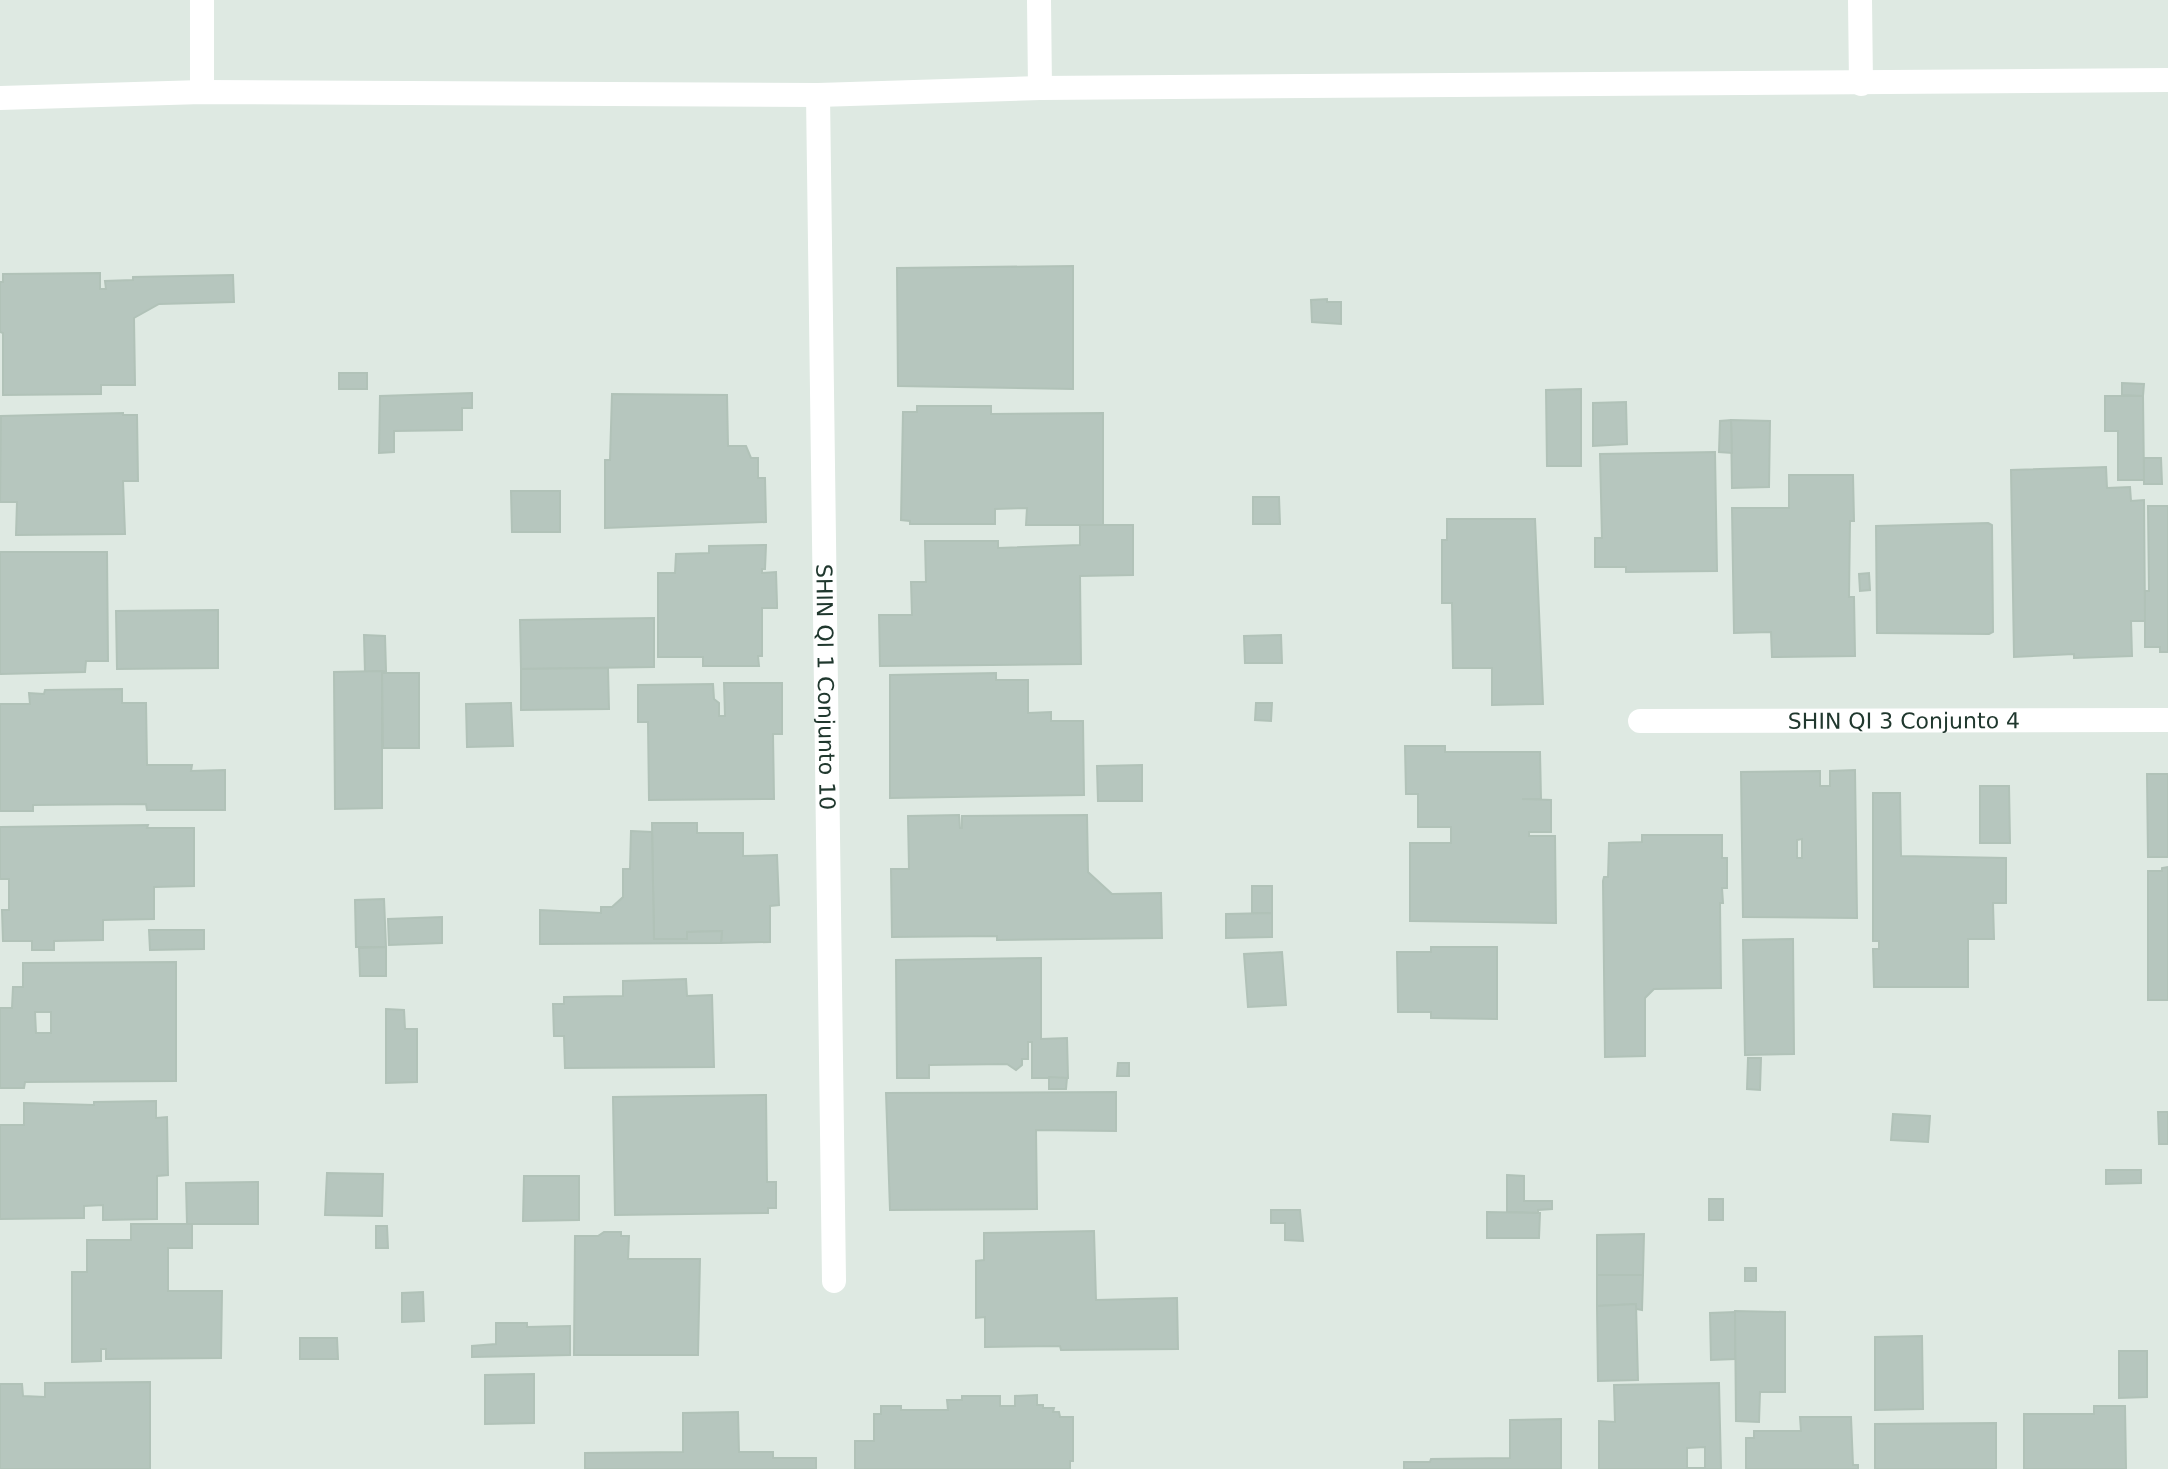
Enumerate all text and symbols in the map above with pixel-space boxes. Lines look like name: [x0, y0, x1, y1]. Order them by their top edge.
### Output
street label: SHIN QI 1 Conjunto 10: [811, 564, 840, 810]
street label: SHIN QI 3 Conjunto 4: [1788, 708, 2020, 734]

